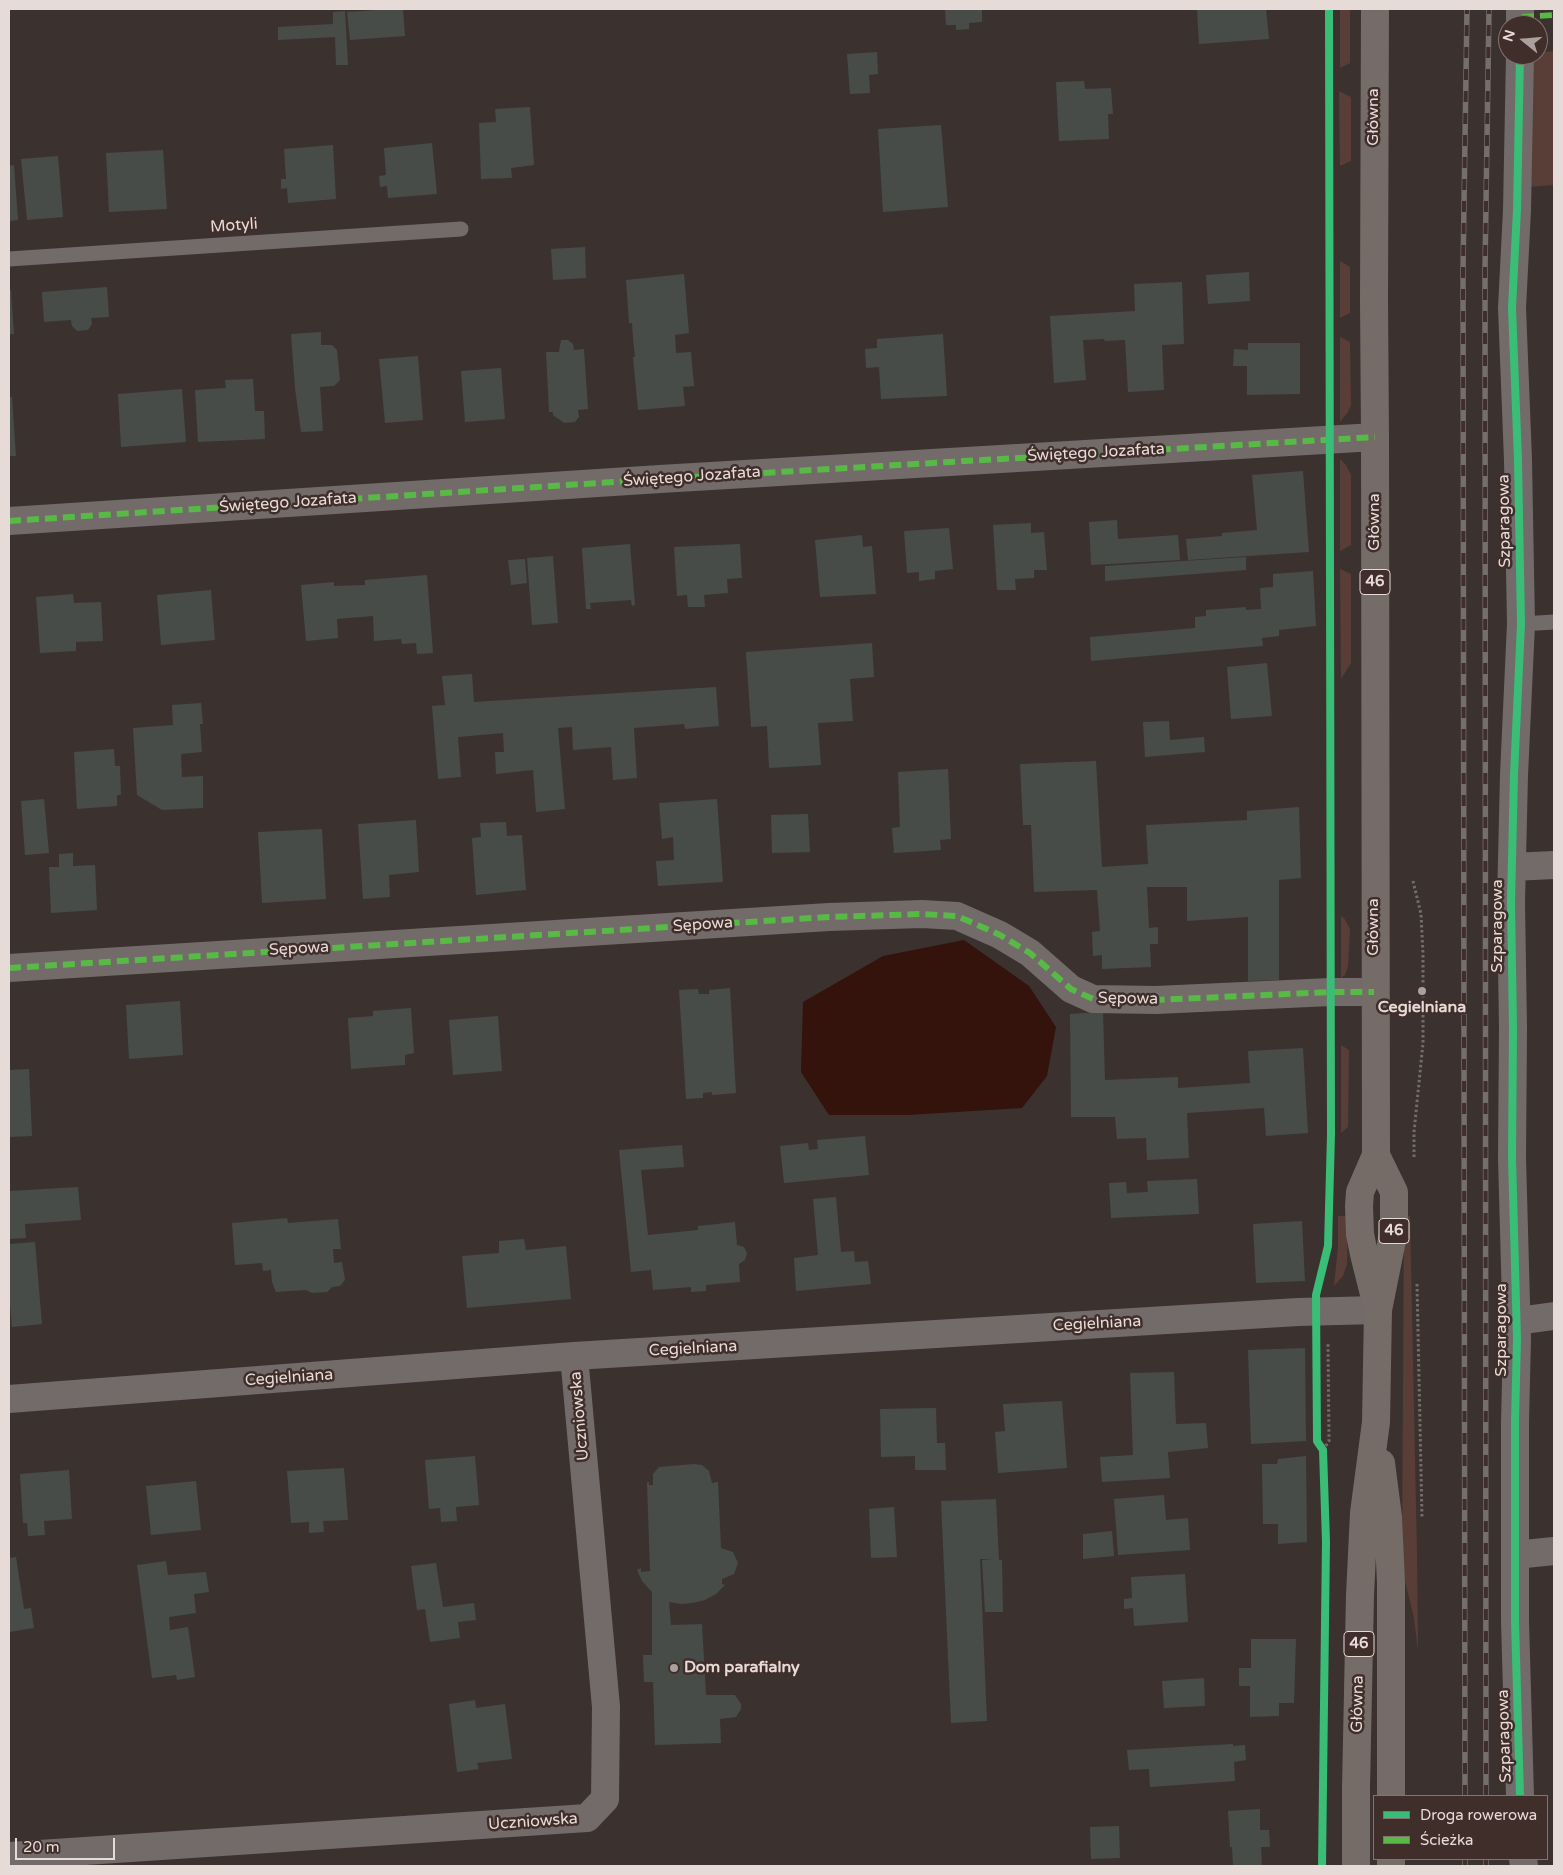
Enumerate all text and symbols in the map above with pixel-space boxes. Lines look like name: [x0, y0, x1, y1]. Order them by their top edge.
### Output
north arrow: [1498, 15, 1548, 65]
text: N: [1499, 28, 1519, 44]
street label: Główna: [1364, 88, 1384, 146]
street label: Motyli: [210, 215, 258, 237]
street label: Świętego Jozafata: [1027, 440, 1165, 466]
street label: Świętego Jozafata: [623, 463, 761, 491]
street label: Szparagowa: [1495, 474, 1515, 568]
street label: Świętego Jozafata: [219, 489, 357, 517]
street label: Główna: [1365, 493, 1385, 551]
road number: 46: [1360, 570, 1390, 594]
street label: Szparagowa: [1488, 879, 1508, 973]
street label: Główna: [1364, 898, 1384, 956]
street label: Sępowa: [672, 913, 734, 937]
street label: Sępowa: [268, 938, 330, 960]
marker: Cegielniana: [1416, 985, 1428, 997]
street label: Sępowa: [1098, 989, 1158, 1009]
place label: Cegielniana: [1378, 998, 1466, 1018]
road number: 46: [1379, 1218, 1409, 1244]
street label: Szparagowa: [1492, 1283, 1512, 1377]
street label: Cegielniana: [1052, 1312, 1142, 1336]
street label: Cegielniana: [648, 1337, 738, 1361]
street label: Cegielniana: [244, 1365, 334, 1391]
street label: Uczniowska: [567, 1371, 593, 1461]
road number: 46: [1344, 1632, 1374, 1656]
place label: Dom parafialny: [684, 1658, 800, 1678]
marker: Dom parafialny: [668, 1662, 680, 1674]
street label: Główna: [1348, 1675, 1368, 1733]
street label: Szparagowa: [1494, 1689, 1516, 1783]
legend: [1373, 1795, 1548, 1860]
text: Droga rowerowa: [1420, 1806, 1537, 1824]
street label: Uczniowska: [488, 1809, 578, 1835]
scale bar: [18, 1828, 118, 1860]
text: Ścieżka: [1420, 1831, 1473, 1849]
text: 20 m: [23, 1838, 60, 1856]

